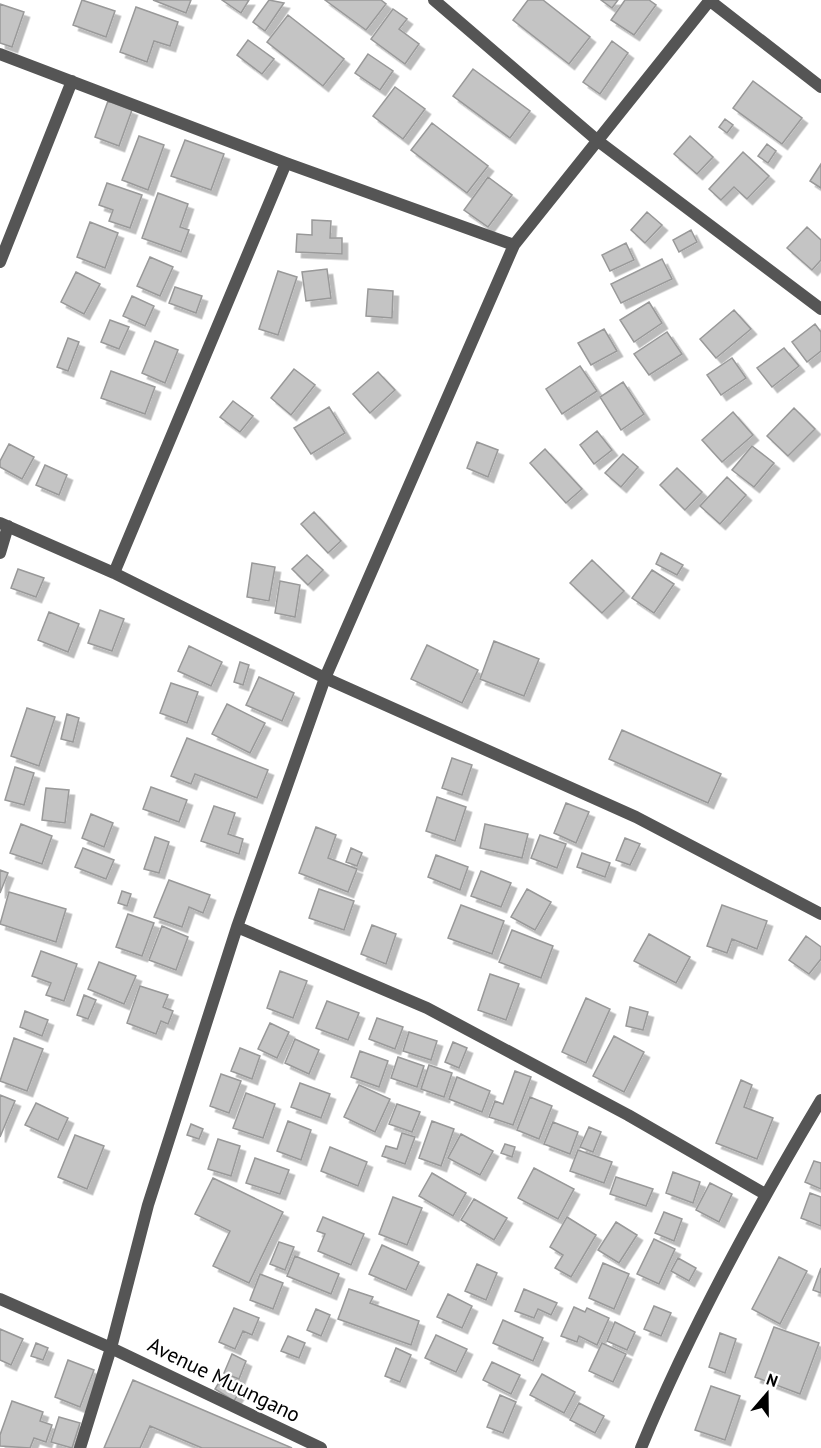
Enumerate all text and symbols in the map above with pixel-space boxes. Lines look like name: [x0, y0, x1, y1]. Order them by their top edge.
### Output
street label: Avenue Muungano: [144, 1331, 305, 1428]
north arrow: [737, 1364, 797, 1424]
text: N: [764, 1369, 780, 1391]

